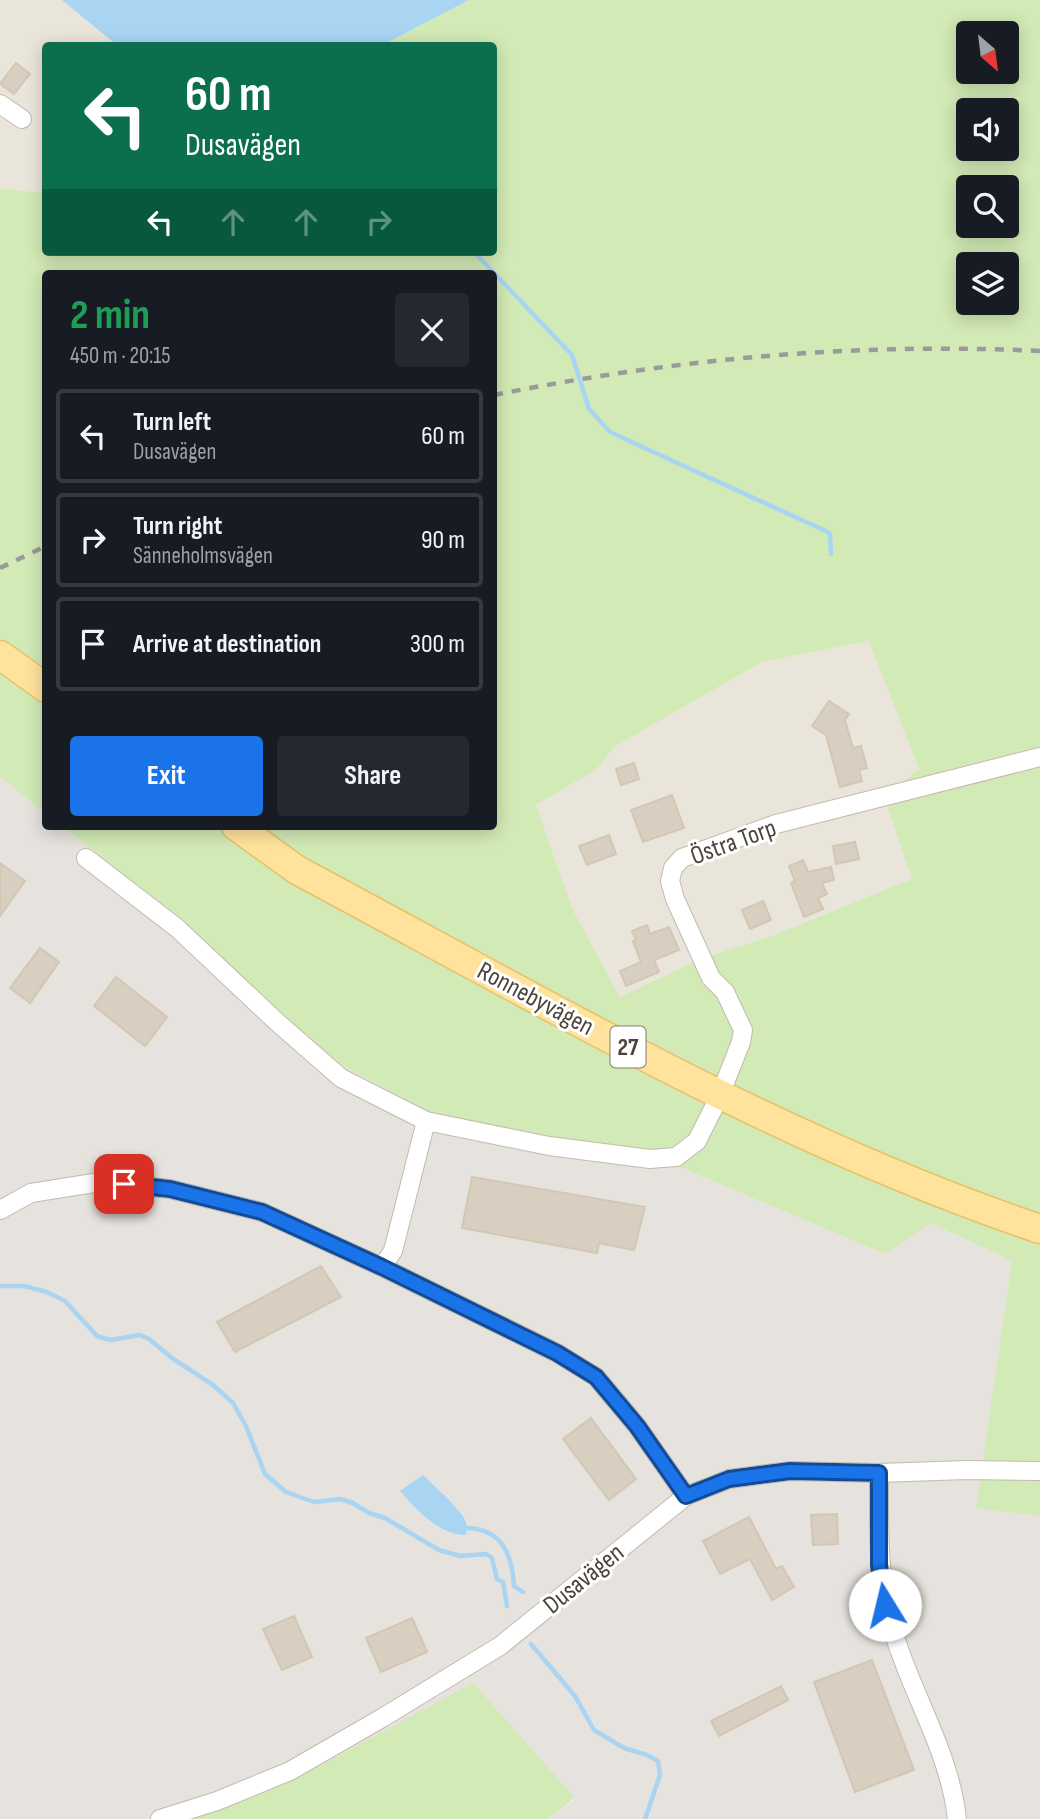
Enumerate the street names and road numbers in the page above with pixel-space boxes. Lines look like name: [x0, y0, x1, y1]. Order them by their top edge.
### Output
street label: Östra Torp: [686, 813, 781, 872]
street label: Ronnebyvägen: [472, 956, 599, 1043]
road number: 27: [610, 1027, 646, 1068]
street label: Dusavägen: [538, 1537, 630, 1621]

